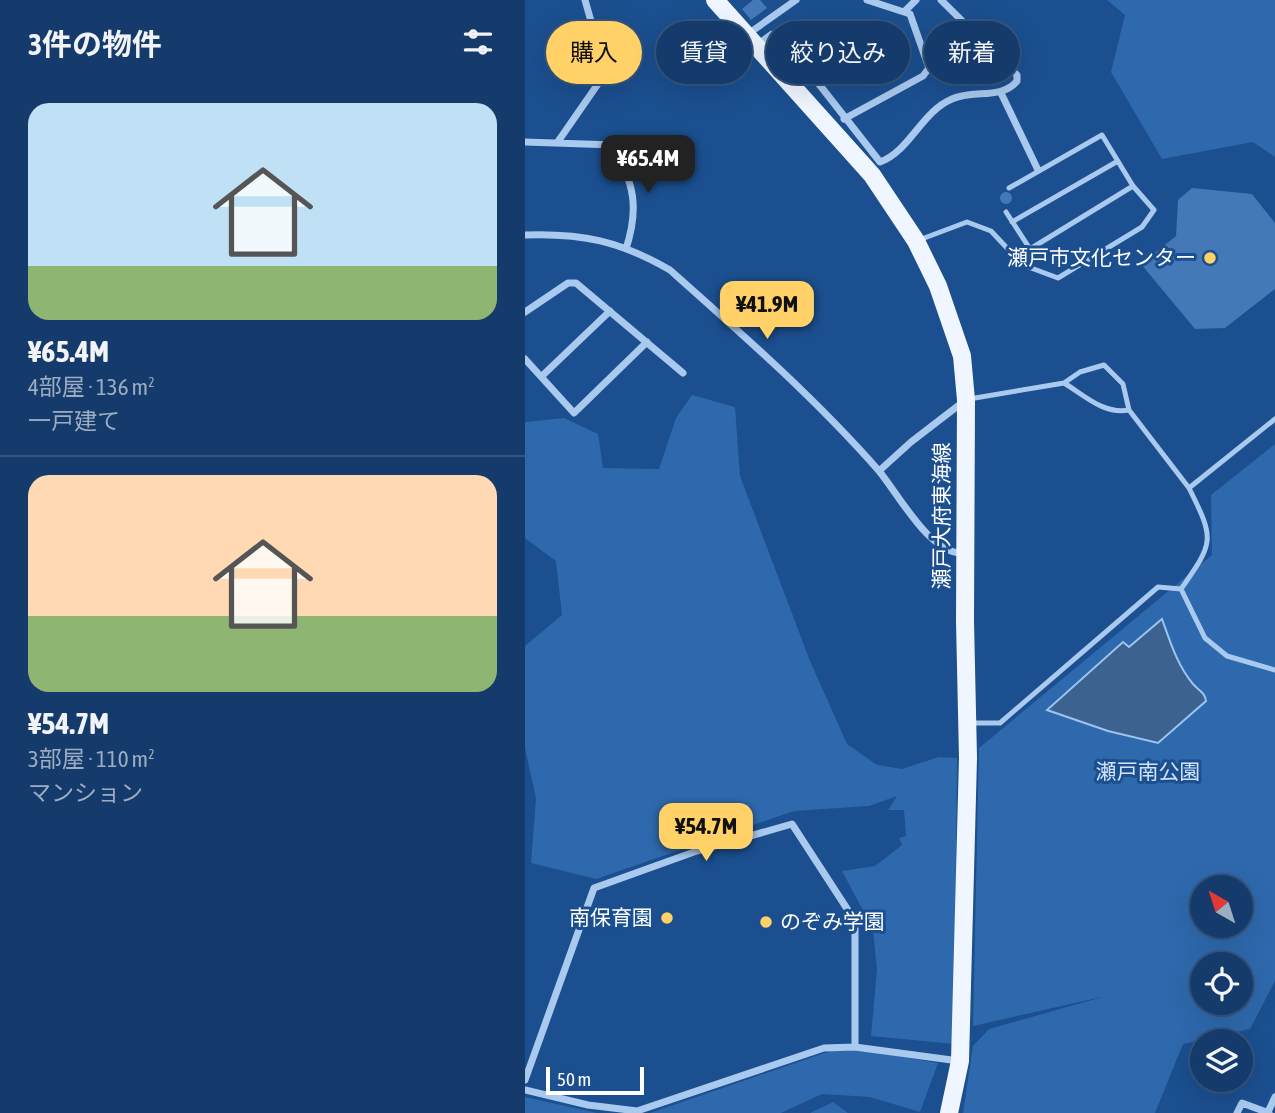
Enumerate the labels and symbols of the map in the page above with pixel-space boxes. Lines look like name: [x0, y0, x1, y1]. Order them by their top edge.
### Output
pin: ¥65.4M: [591, 136, 705, 195]
place label: 瀬戸市文化センター: [1007, 245, 1196, 269]
marker: 瀬戸市文化センター: [1202, 250, 1218, 266]
pin: ¥41.9M: [710, 282, 824, 341]
street label: 瀬戸大府東海線: [929, 443, 953, 590]
park label: 瀬戸南公園: [1096, 759, 1201, 783]
pin: ¥54.7M: [649, 804, 763, 863]
north arrow: [1190, 875, 1253, 938]
place label: 南保育園: [569, 905, 653, 929]
place label: のぞみ学園: [780, 909, 885, 933]
marker: 南保育園: [659, 910, 675, 926]
marker: のぞみ学園: [758, 914, 774, 930]
scale bar: [546, 1064, 644, 1096]

